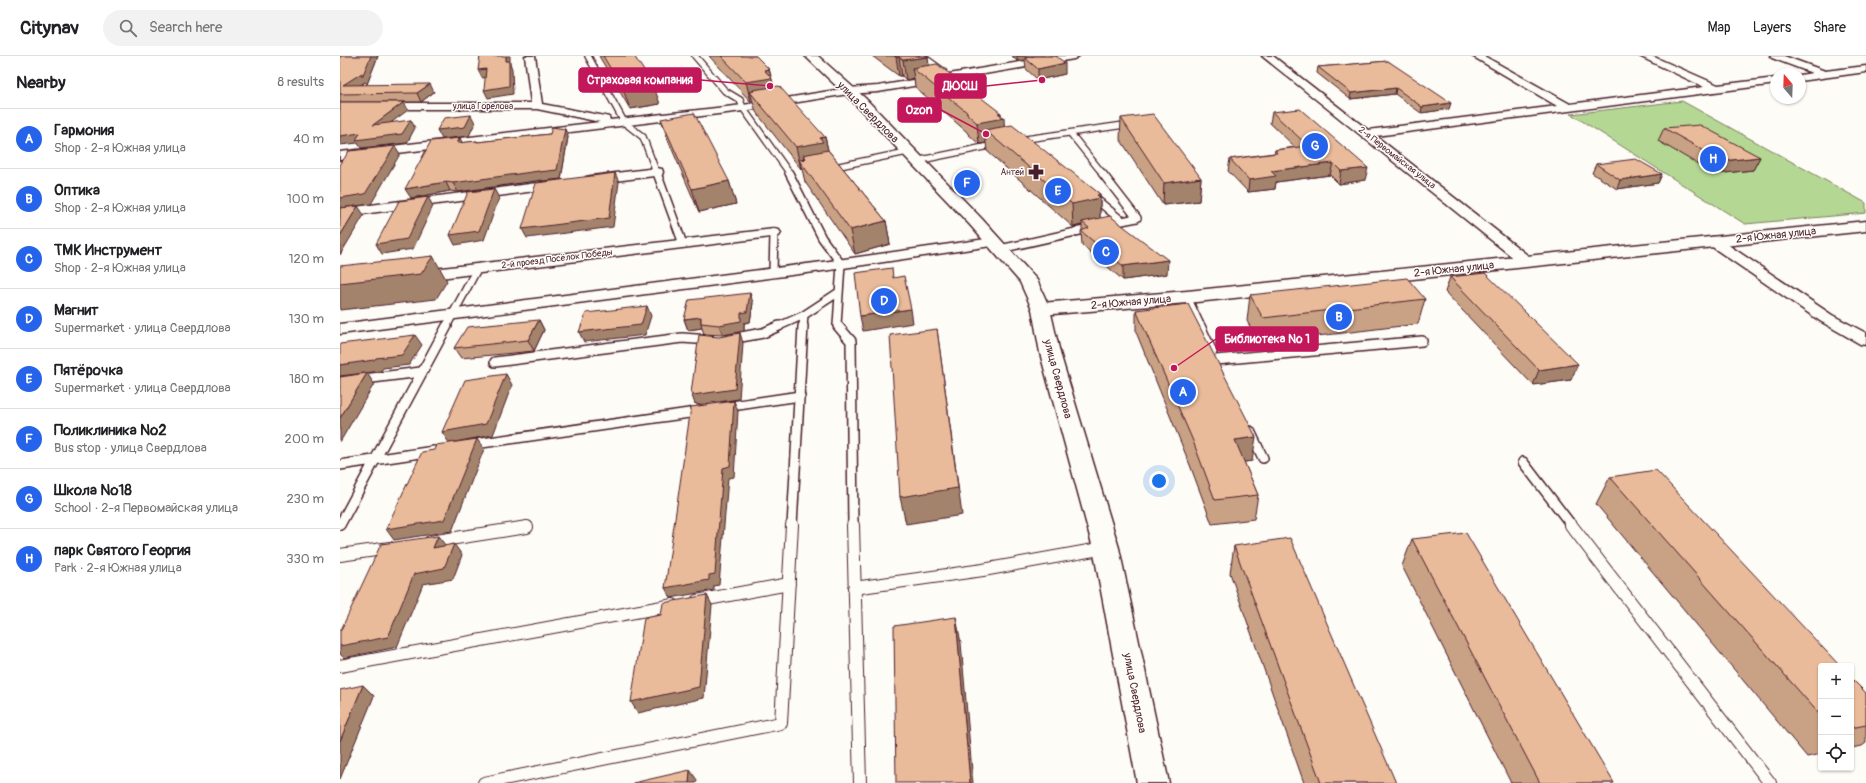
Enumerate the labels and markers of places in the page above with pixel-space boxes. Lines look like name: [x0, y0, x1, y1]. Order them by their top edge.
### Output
callout: Страховая компания: [579, 68, 701, 92]
callout: ДЮСШ: [935, 74, 986, 98]
callout: Ozon: [898, 98, 941, 122]
pin: G: [1302, 131, 1328, 161]
pin: H: [1700, 144, 1726, 174]
pharmacy icon: Антей: [1027, 163, 1045, 181]
place label: Антей: [1000, 167, 1024, 178]
pin: F: [954, 168, 980, 198]
pin: E: [1045, 176, 1071, 206]
pin: C: [1093, 237, 1119, 267]
pin: D: [871, 286, 897, 316]
pin: B: [1326, 302, 1352, 332]
callout: Библиотека № 1: [1216, 327, 1318, 351]
pin: A: [1170, 377, 1196, 407]

